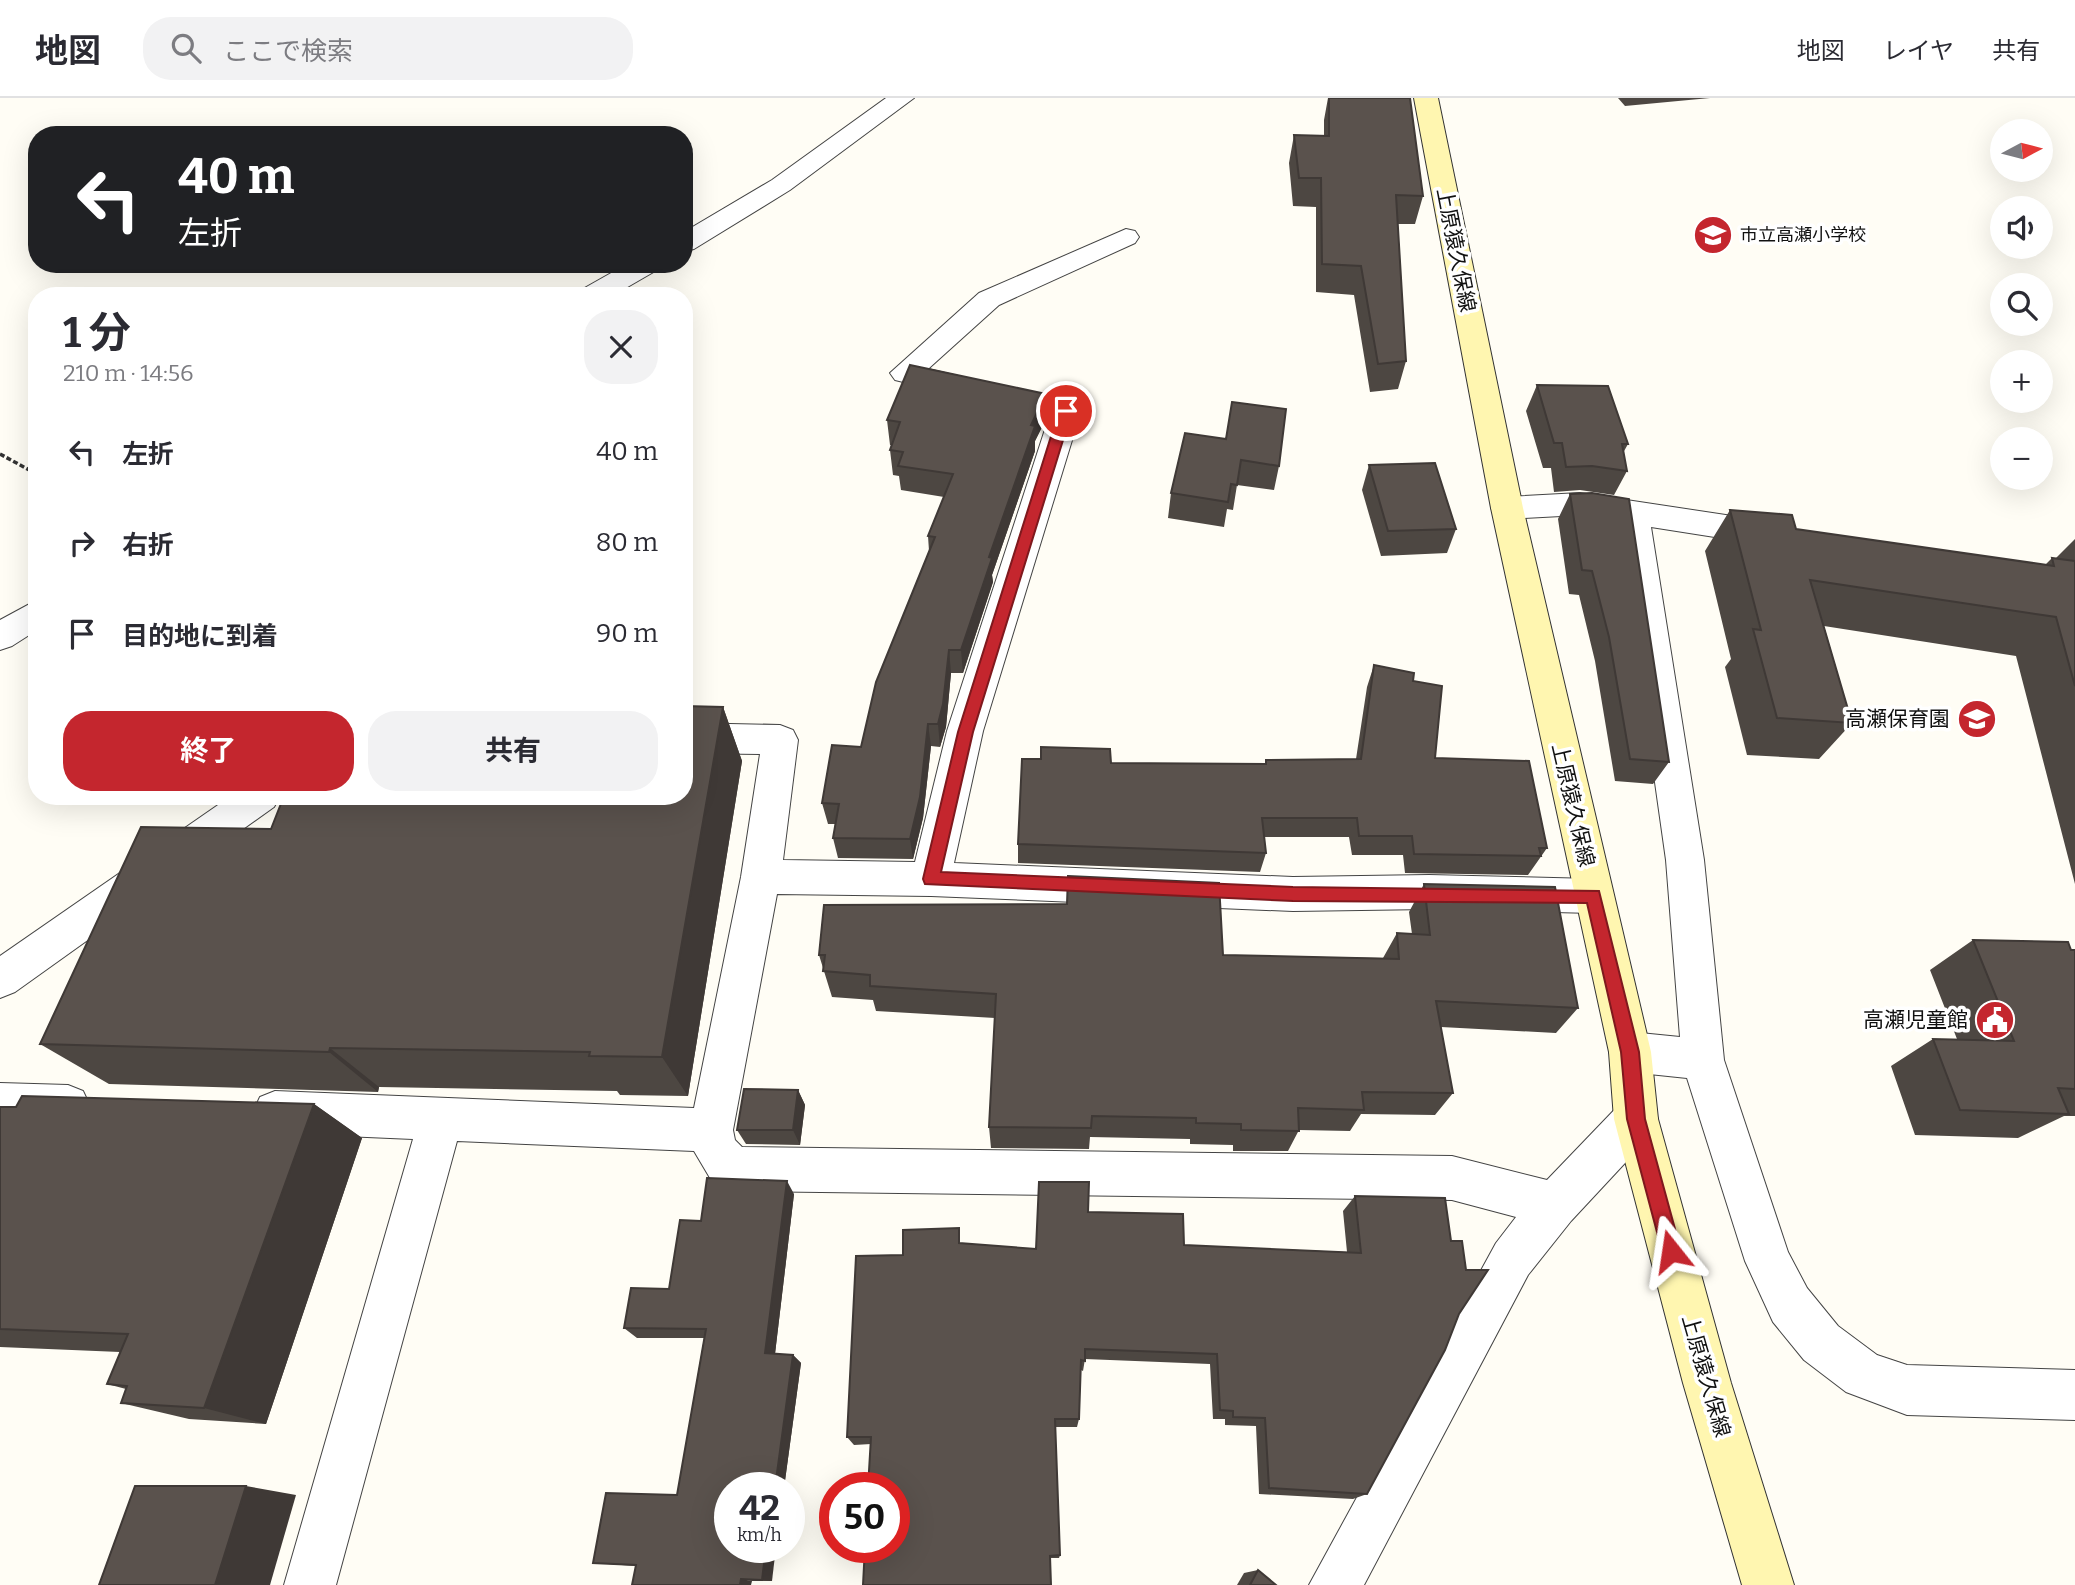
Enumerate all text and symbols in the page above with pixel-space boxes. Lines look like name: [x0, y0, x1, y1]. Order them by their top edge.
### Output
search box: [143, 17, 633, 80]
icon: search: [167, 29, 205, 67]
text: 地図: [35, 31, 101, 71]
text: ここで検索: [223, 36, 353, 67]
text: 地図: [1797, 37, 1845, 65]
text: レイヤ: [1883, 37, 1954, 65]
text: 共有: [1992, 37, 2040, 65]
north arrow: [1990, 119, 2053, 182]
map controls: [1990, 119, 2053, 490]
text: 40 m: [178, 147, 295, 206]
icon: left: [63, 154, 154, 245]
street label: 上原猿久保線: [1431, 186, 1481, 314]
button: sound: [1990, 196, 2053, 259]
text: 左折: [178, 214, 242, 252]
school or university icon: 市立高瀬小学校: [1692, 214, 1734, 256]
place label: 市立高瀬小学校: [1740, 224, 1866, 246]
button: search: [1990, 273, 2053, 336]
text: 1 分: [63, 308, 131, 358]
button: close: [584, 310, 658, 384]
button: +: [1990, 350, 2053, 413]
text: 210 m · 14:56: [63, 359, 194, 387]
pin: [1036, 381, 1096, 441]
icon: arrive: [1047, 392, 1085, 430]
button: −: [1990, 427, 2053, 490]
icon: left: [63, 433, 101, 471]
text: 40 m: [596, 436, 658, 467]
text: 左折: [122, 439, 174, 470]
icon: right: [63, 524, 101, 562]
text: 80 m: [596, 527, 658, 558]
text: 右折: [122, 530, 174, 561]
icon: arrive: [63, 615, 101, 653]
text: 90 m: [596, 618, 658, 649]
text: 目的地に到着: [122, 621, 278, 652]
school or university icon: 高瀬保育園: [1956, 698, 1998, 740]
place label: 高瀬保育園: [1845, 706, 1950, 732]
button: 終了: [63, 711, 354, 791]
button: 共有: [368, 711, 658, 791]
street label: 上原猿久保線: [1546, 741, 1600, 869]
public building icon: 高瀬児童館: [1974, 999, 2016, 1041]
place label: 高瀬児童館: [1863, 1007, 1968, 1033]
position arrow: [1634, 1214, 1708, 1288]
street label: 上原猿久保線: [1676, 1312, 1736, 1440]
speed limit sign: 50: [819, 1472, 910, 1563]
text: 42: [739, 1487, 780, 1529]
text: km/h: [737, 1524, 782, 1546]

